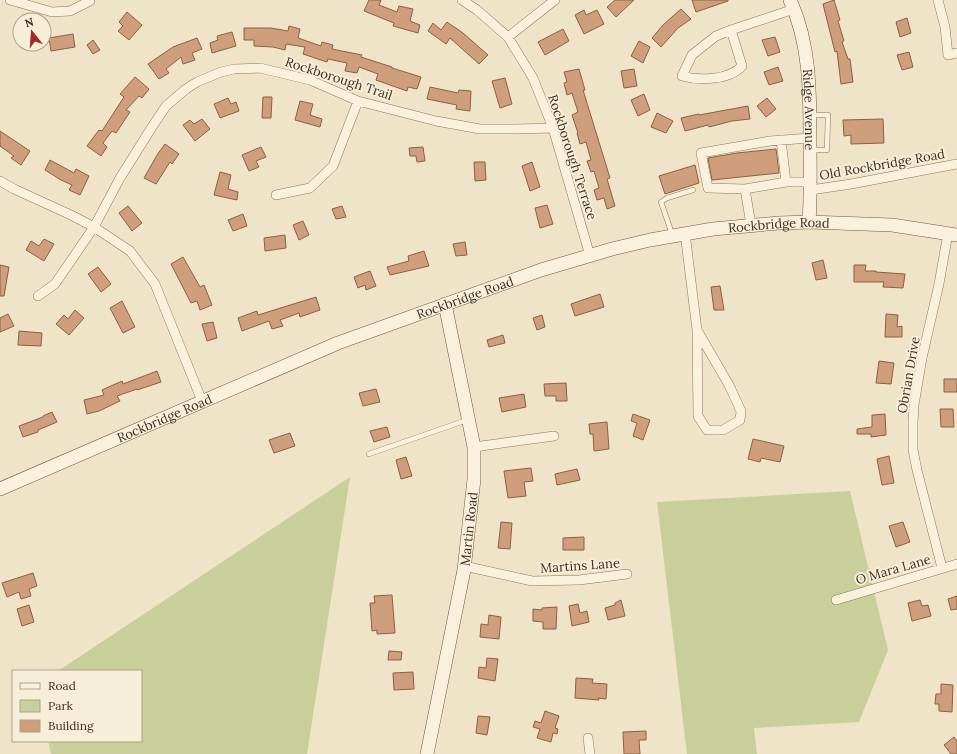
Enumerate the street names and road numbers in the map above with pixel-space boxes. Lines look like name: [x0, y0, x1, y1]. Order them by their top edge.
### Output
street label: Rockborough Trail: [283, 53, 395, 104]
street label: Ridge Avenue: [799, 68, 818, 150]
street label: Rockborough Terrace: [544, 92, 601, 222]
street label: Old Rockbridge Road: [818, 145, 946, 184]
street label: Rockbridge Road: [727, 214, 830, 237]
street label: Rockbridge Road: [414, 273, 516, 323]
street label: Obrian Drive: [893, 335, 924, 415]
street label: Rockbridge Road: [114, 390, 215, 447]
street label: Martin Road: [456, 491, 482, 567]
street label: O Mara Lane: [854, 551, 933, 588]
street label: Martins Lane: [540, 554, 620, 577]

